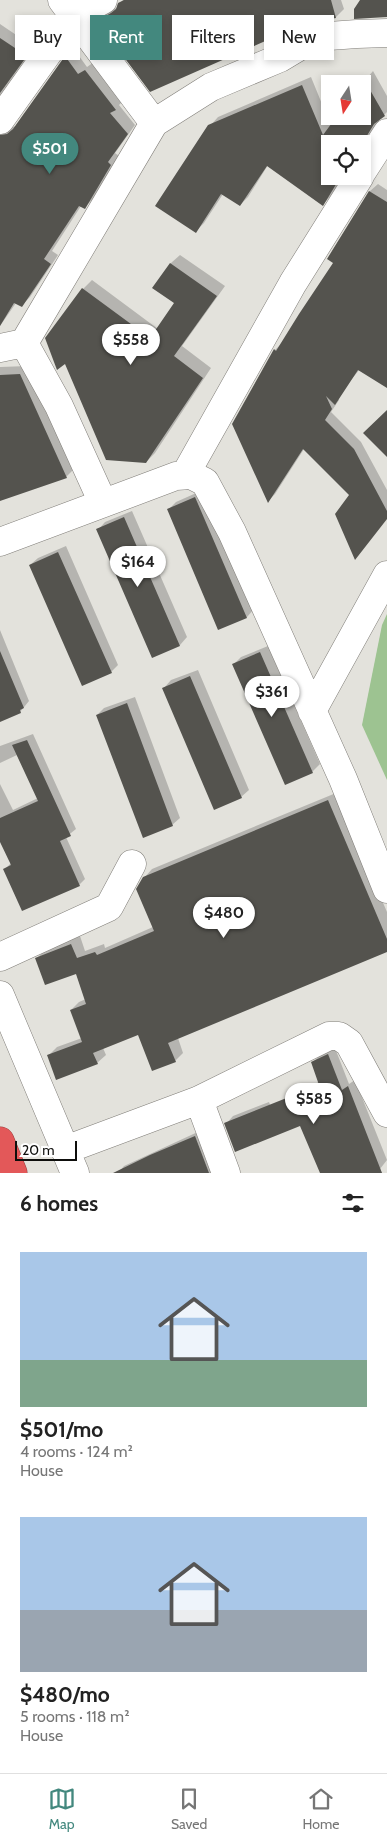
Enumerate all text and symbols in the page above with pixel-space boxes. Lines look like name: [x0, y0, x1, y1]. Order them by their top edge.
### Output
chip: Buy: [15, 15, 80, 60]
chip: Rent: [90, 15, 162, 60]
chip: Filters: [172, 15, 254, 60]
chip: New: [264, 15, 334, 60]
north arrow: [321, 75, 371, 125]
map controls: [321, 75, 371, 185]
pin: $501: [20, 132, 80, 175]
button: locate: [321, 135, 371, 185]
text: $501: [32, 139, 68, 158]
pin: $558: [101, 324, 161, 366]
text: $558: [113, 330, 149, 349]
pin: $164: [108, 546, 168, 588]
text: $164: [121, 552, 155, 571]
pin: $361: [242, 676, 302, 718]
text: $361: [256, 682, 288, 701]
pin: $480: [194, 896, 254, 939]
text: $480: [204, 903, 244, 922]
pin: $585: [284, 1082, 344, 1125]
text: $585: [296, 1089, 332, 1108]
scale bar: [15, 1138, 78, 1161]
text: 20 m: [22, 1141, 55, 1159]
icon: filters: [339, 1189, 367, 1217]
text: 6 homes: [20, 1191, 98, 1216]
icon: home: [149, 1284, 239, 1374]
text: $501/mo: [20, 1417, 103, 1442]
text: 4 rooms · 124 m²: [20, 1442, 133, 1461]
text: House: [20, 1461, 63, 1480]
icon: home: [149, 1549, 239, 1639]
text: $480/mo: [20, 1682, 110, 1707]
text: 5 rooms · 118 m²: [20, 1707, 129, 1726]
text: House: [20, 1726, 63, 1745]
tab: Map: [48, 1785, 76, 1833]
tab: Saved: [171, 1785, 207, 1833]
tab: Home: [303, 1785, 339, 1833]

